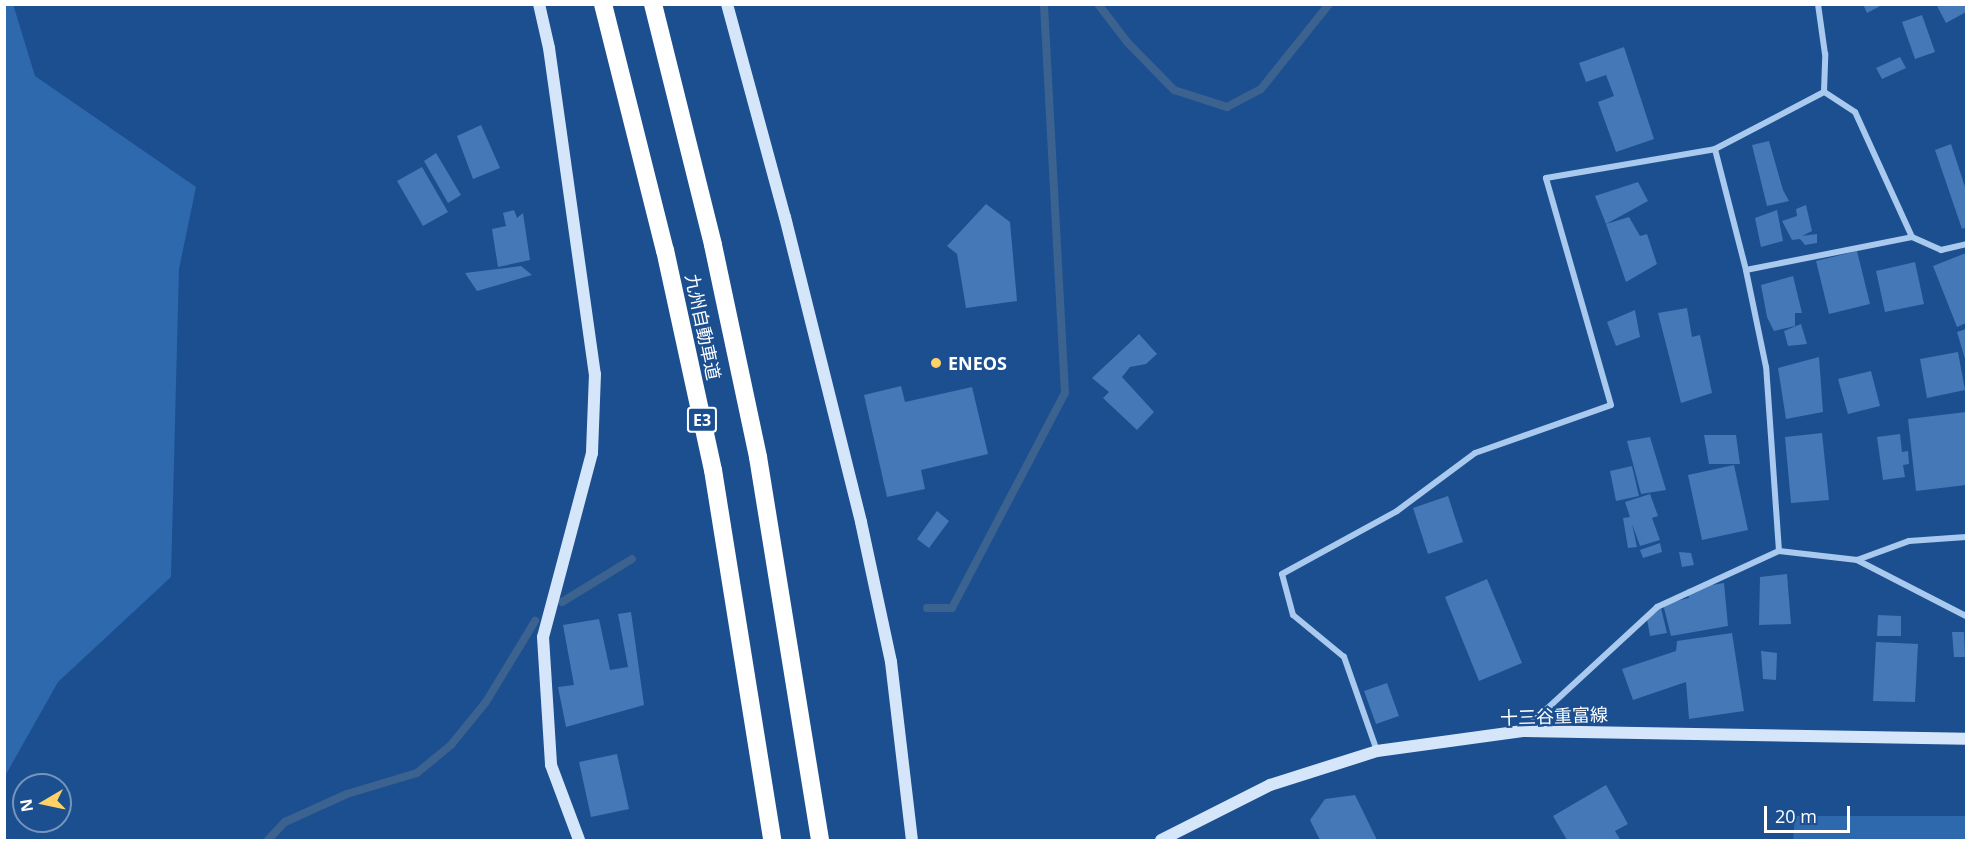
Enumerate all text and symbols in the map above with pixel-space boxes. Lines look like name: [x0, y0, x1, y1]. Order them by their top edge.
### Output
street label: 九州自動車道: [681, 272, 725, 382]
place label: ENEOS: [948, 352, 1007, 374]
marker: ENEOS: [929, 356, 943, 370]
road number: E3: [686, 407, 718, 433]
street label: 十三谷重富線: [1500, 703, 1608, 729]
north arrow: [12, 773, 72, 833]
scale bar: [1767, 794, 1852, 832]
text: N: [14, 797, 38, 814]
text: 20 m: [1775, 804, 1817, 828]

